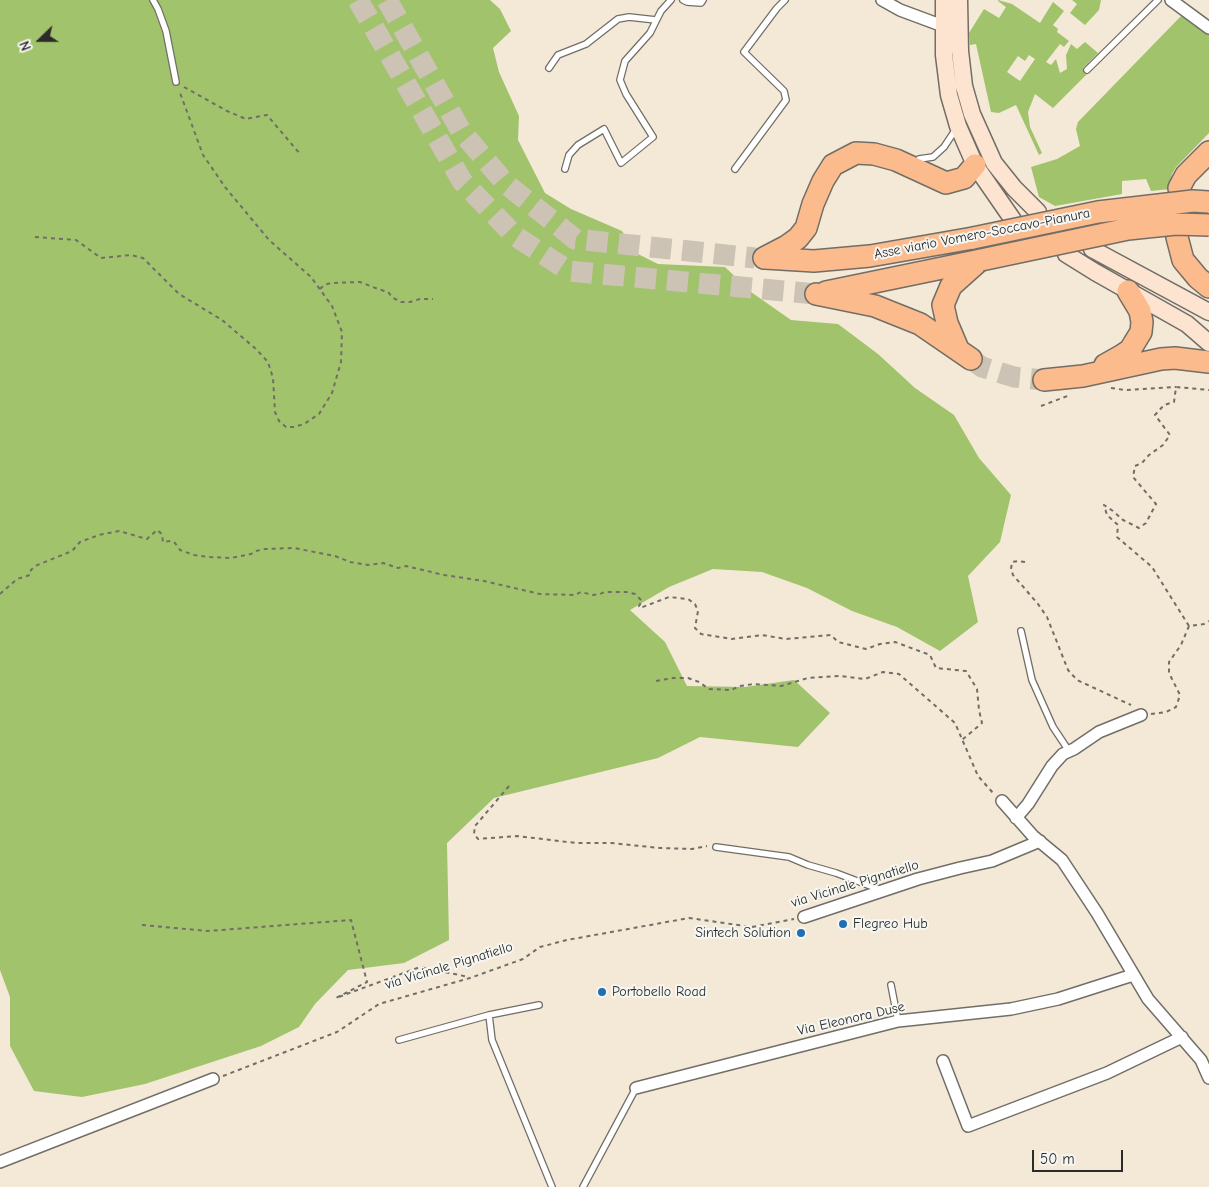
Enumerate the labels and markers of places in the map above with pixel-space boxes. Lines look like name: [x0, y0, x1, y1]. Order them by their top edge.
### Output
place label: Flegreo Hub: [853, 916, 928, 932]
marker: Flegreo Hub: [837, 918, 849, 930]
place label: Sintech Solution: [695, 925, 791, 941]
marker: Sintech Solution: [795, 927, 807, 939]
place label: Portobello Road: [612, 984, 706, 1000]
marker: Portobello Road: [596, 986, 608, 998]

